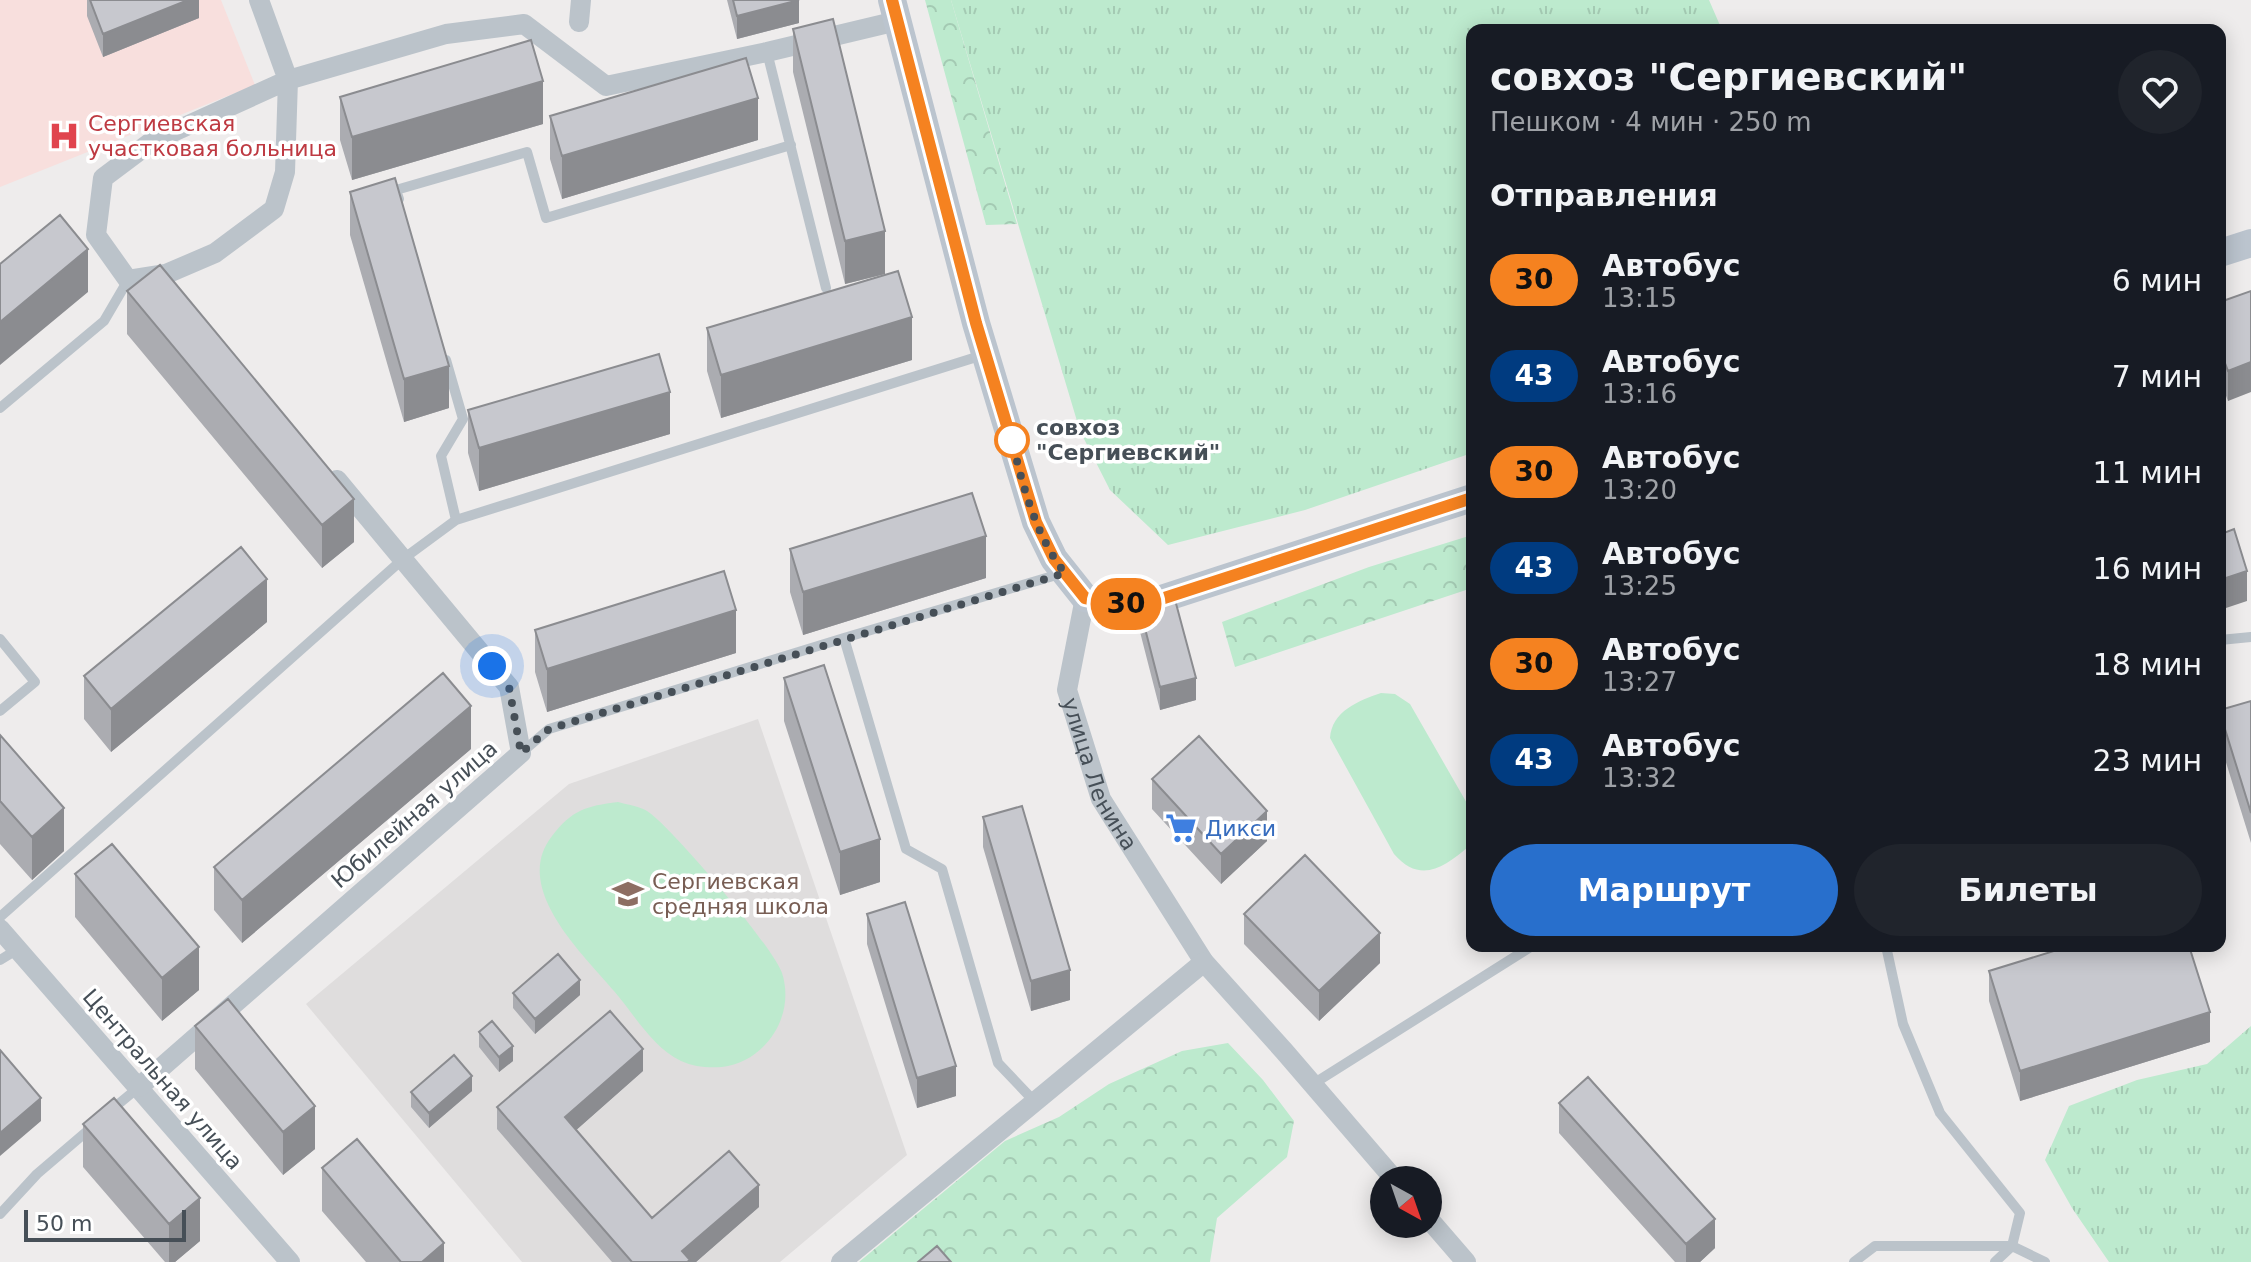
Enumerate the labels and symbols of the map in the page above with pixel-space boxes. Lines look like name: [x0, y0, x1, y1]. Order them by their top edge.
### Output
place label: Сергиевская участковая больница: [88, 111, 337, 161]
hospital icon: Сергиевская участковая больница: [47, 119, 81, 153]
place label: совхоз "Сергиевский": [1036, 415, 1220, 465]
marker: совхоз "Сергиевский": [995, 423, 1029, 457]
line badge: 30: [1090, 578, 1162, 630]
your location: [472, 646, 512, 686]
street label: улица Ленина: [1057, 695, 1142, 855]
street label: Юбилейная улица: [326, 736, 502, 893]
supermarket icon: Дикси: [1164, 811, 1198, 845]
place label: Дикси: [1205, 816, 1276, 841]
place label: Сергиевская средняя школа: [652, 869, 829, 919]
school or university icon: Сергиевская средняя школа: [611, 877, 645, 911]
street label: Центральная улица: [78, 984, 248, 1174]
north arrow: [1370, 1166, 1442, 1238]
scale bar: [24, 1206, 186, 1242]

